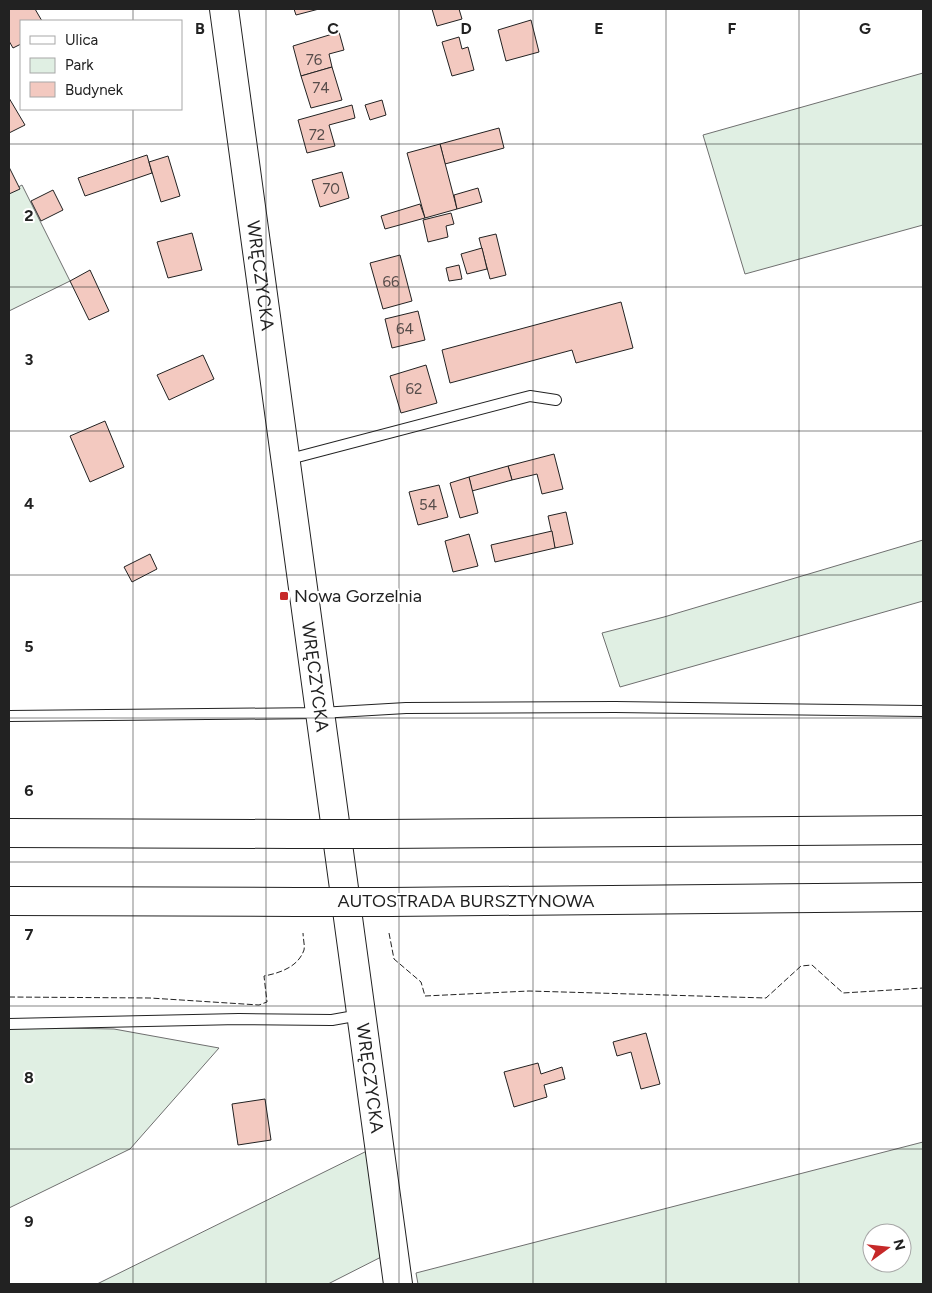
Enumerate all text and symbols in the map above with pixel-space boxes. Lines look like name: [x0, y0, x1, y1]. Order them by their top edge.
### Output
text: B: [195, 19, 205, 38]
text: C: [327, 19, 339, 38]
text: D: [460, 19, 472, 38]
text: E: [594, 19, 604, 38]
text: F: [728, 19, 737, 38]
text: G: [859, 19, 871, 38]
legend: [20, 20, 182, 110]
text: Ulica: [65, 31, 98, 49]
house number: 76: [306, 51, 323, 69]
text: Park: [65, 56, 94, 74]
house number: 74: [312, 79, 330, 97]
text: Budynek: [65, 81, 124, 99]
house number: 72: [309, 126, 325, 144]
house number: 70: [322, 180, 340, 198]
text: 2: [24, 206, 34, 225]
street label: WRĘCZYCKA: [242, 219, 279, 332]
house number: 66: [383, 273, 400, 291]
house number: 64: [396, 320, 414, 338]
text: 3: [25, 350, 34, 369]
house number: 62: [406, 380, 422, 398]
text: 4: [24, 494, 34, 513]
house number: 54: [419, 496, 437, 514]
place label: Nowa Gorzelnia: [294, 585, 422, 607]
marker: Nowa Gorzelnia: [278, 590, 290, 602]
street label: WRĘCZYCKA: [297, 620, 334, 733]
text: 5: [24, 637, 34, 656]
text: 6: [24, 781, 34, 800]
street label: AUTOSTRADA BURSZTYNOWA: [337, 890, 595, 912]
text: 7: [25, 925, 34, 944]
street label: WRĘCZYCKA: [352, 1022, 388, 1134]
text: 8: [24, 1068, 34, 1087]
text: 9: [24, 1212, 34, 1231]
north arrow: [862, 1223, 912, 1273]
text: N: [889, 1237, 909, 1252]

